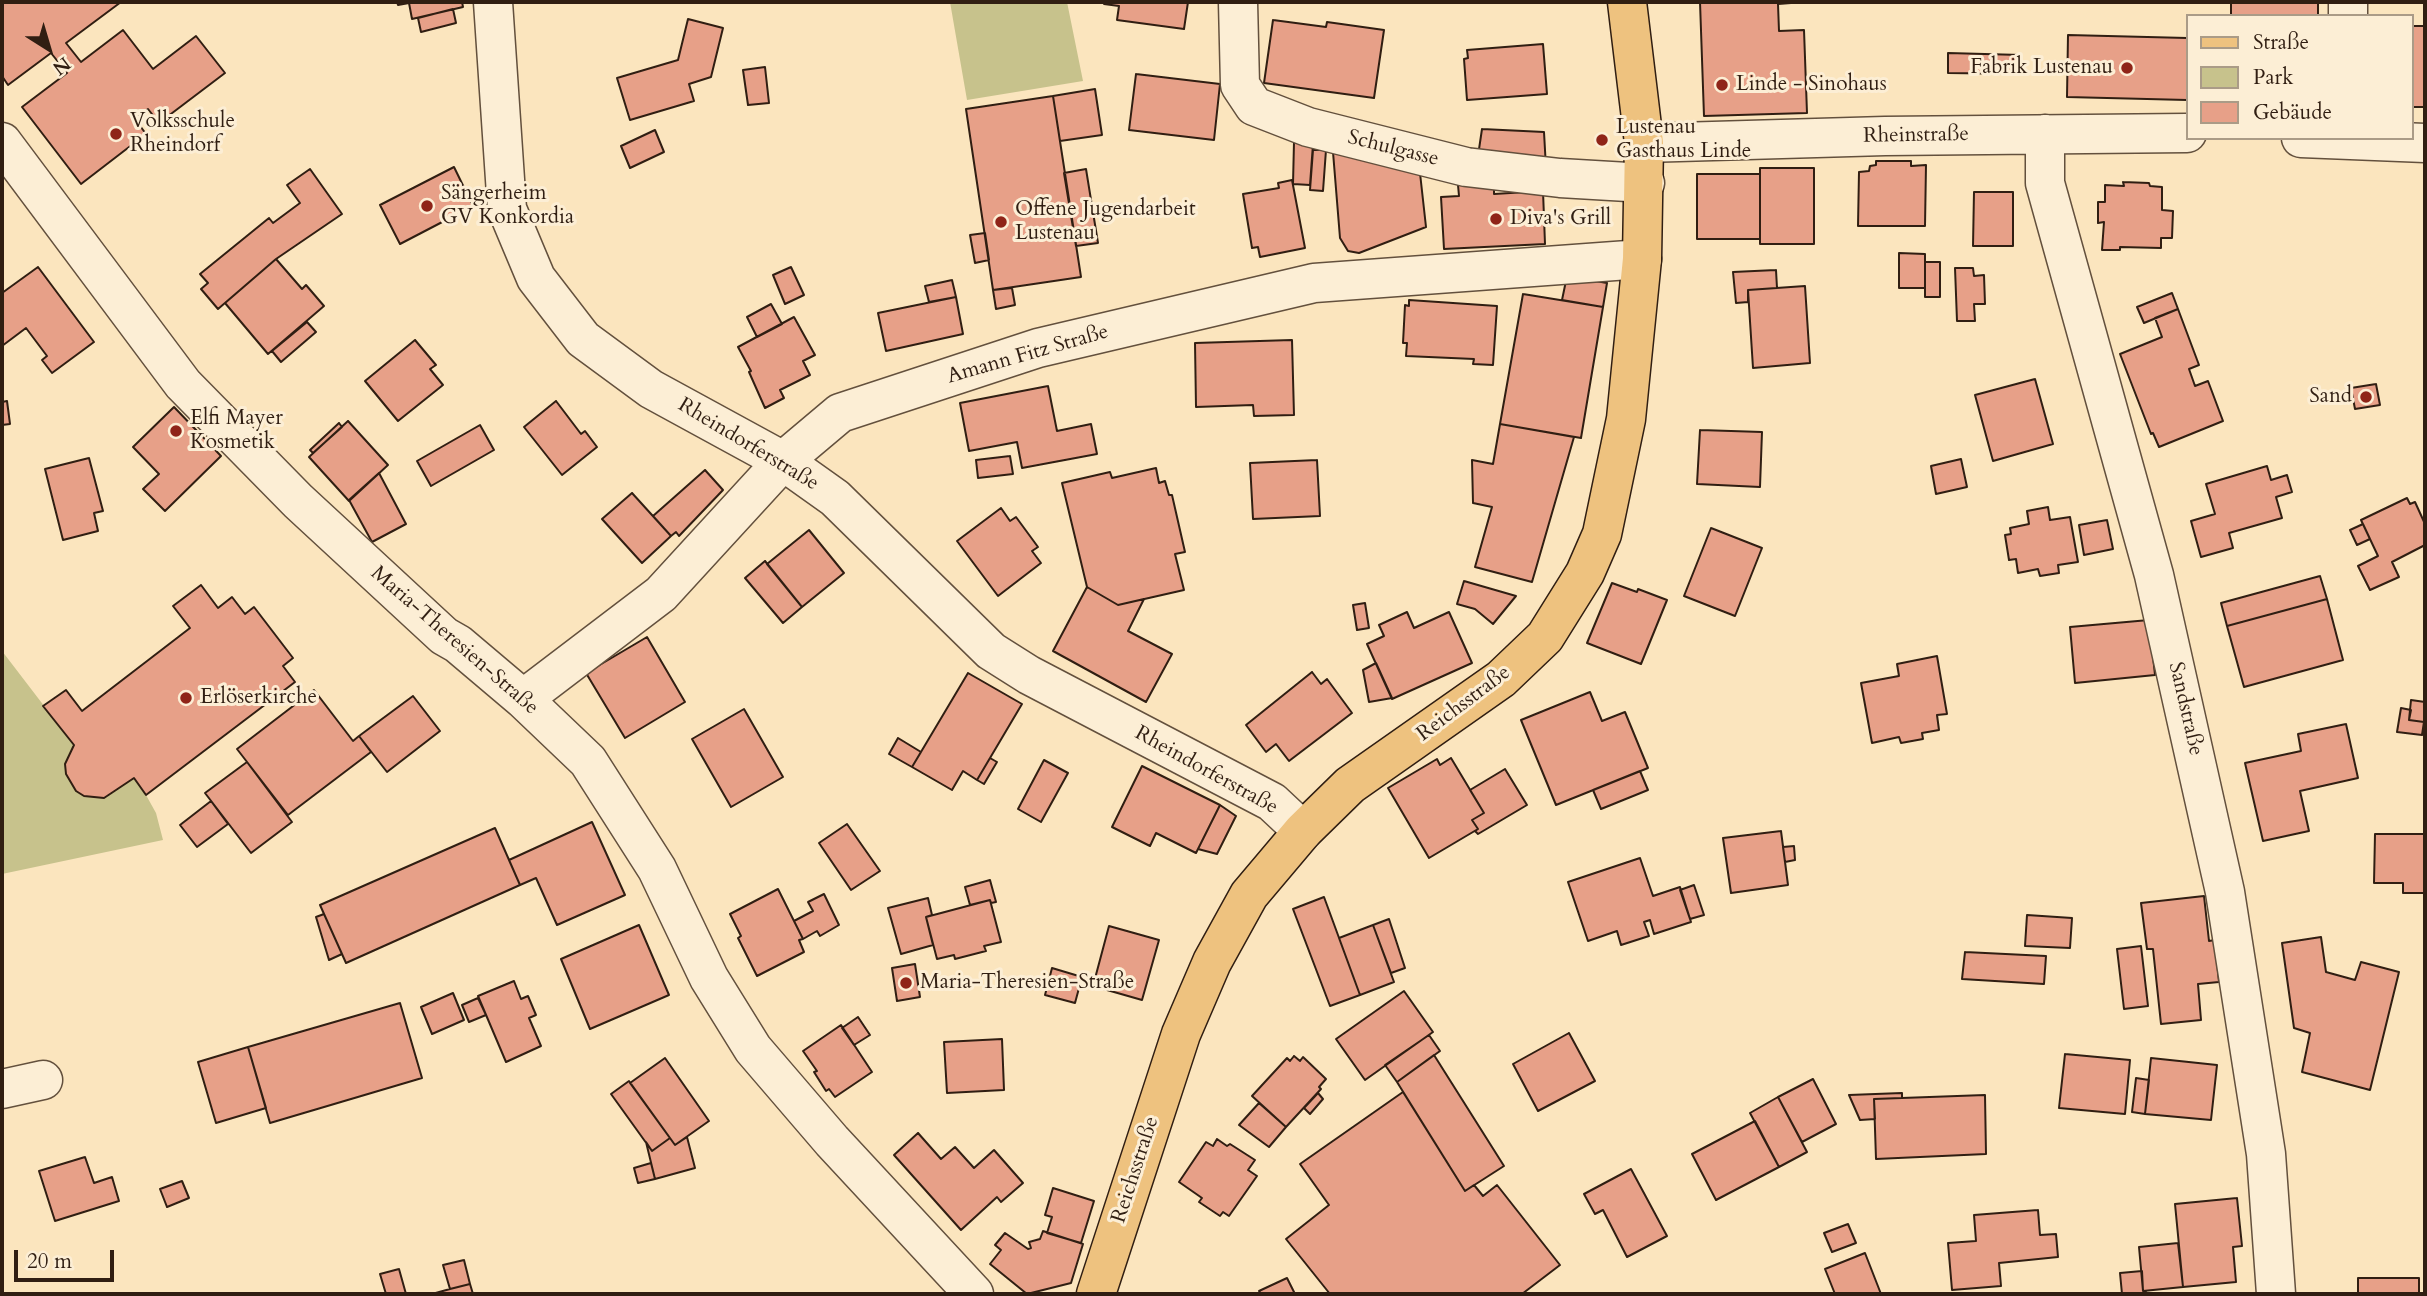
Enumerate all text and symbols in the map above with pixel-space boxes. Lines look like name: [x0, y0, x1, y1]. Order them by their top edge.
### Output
north arrow: [14, 14, 84, 84]
legend: [2186, 14, 2413, 140]
text: Straße: [2253, 28, 2309, 57]
text: N: [47, 50, 76, 81]
place label: Fabrik Lustenau: [1970, 55, 2113, 81]
marker: Fabrik Lustenau: [2119, 60, 2135, 76]
text: Park: [2253, 63, 2293, 92]
place label: Linde - Sinohaus: [1736, 72, 1887, 98]
marker: Linde - Sinohaus: [1714, 77, 1730, 93]
text: Gebäude: [2253, 98, 2332, 127]
place label: Volksschule Rheindorf: [130, 109, 235, 159]
place label: Lustenau Gasthaus Linde: [1616, 115, 1751, 165]
street label: Rheinstraße: [1863, 122, 1969, 150]
marker: Volksschule Rheindorf: [108, 126, 124, 142]
street label: Schulgasse: [1345, 126, 1441, 172]
marker: Lustenau Gasthaus Linde: [1594, 132, 1610, 148]
place label: Sängerheim GV Konkordia: [441, 181, 574, 231]
place label: Offene Jugendarbeit Lustenau: [1015, 197, 1196, 247]
marker: Sängerheim GV Konkordia: [419, 198, 435, 214]
place label: Diva's Grill: [1510, 206, 1611, 232]
marker: Diva's Grill: [1488, 211, 1504, 227]
marker: Offene Jugendarbeit Lustenau: [993, 214, 1009, 230]
street label: Amann Fitz Straße: [944, 320, 1112, 390]
place label: Sand: [2309, 384, 2352, 410]
marker: Sand: [2358, 389, 2374, 405]
street label: Rheindorferstraße: [673, 393, 823, 497]
place label: Elfi Mayer Kosmetik: [190, 406, 283, 456]
marker: Elfi Mayer Kosmetik: [168, 423, 184, 439]
street label: Maria-Theresien-Straße: [365, 561, 543, 721]
street label: Sandstraße: [2162, 660, 2208, 758]
street label: Reichsstraße: [1412, 661, 1516, 747]
place label: Erlöserkirche: [200, 685, 317, 711]
marker: Erlöserkirche: [178, 690, 194, 706]
street label: Rheindorferstraße: [1130, 721, 1282, 821]
place label: Maria-Theresien-Straße: [920, 970, 1134, 996]
marker: Maria-Theresien-Straße: [898, 975, 914, 991]
street label: Reichsstraße: [1107, 1114, 1165, 1226]
scale bar: [18, 1236, 117, 1280]
text: 20 m: [27, 1247, 72, 1276]

